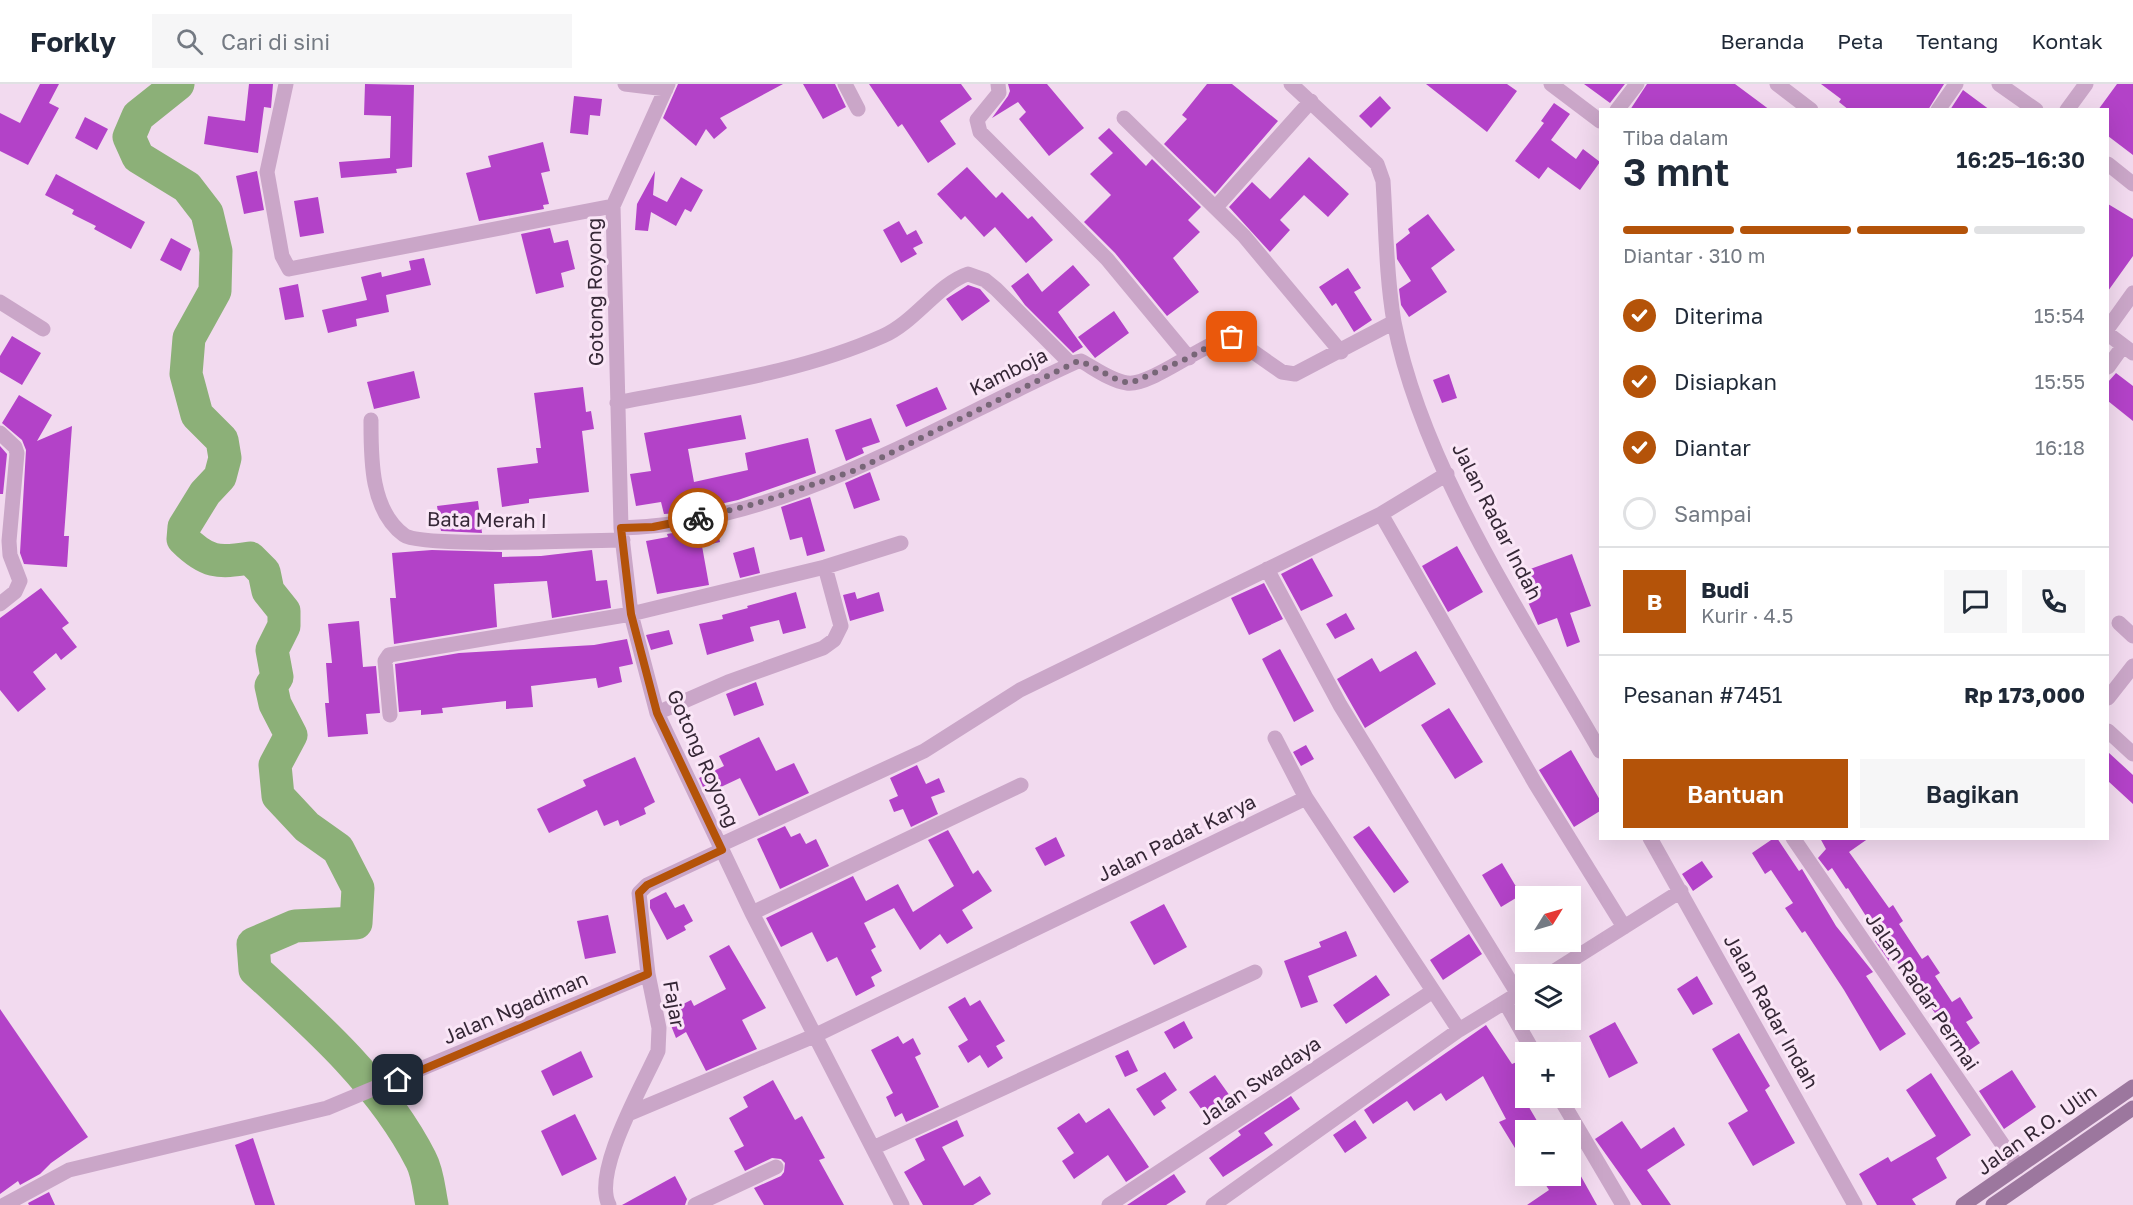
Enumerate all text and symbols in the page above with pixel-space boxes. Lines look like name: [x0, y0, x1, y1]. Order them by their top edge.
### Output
search box: [152, 14, 572, 68]
text: Forkly: [30, 25, 116, 58]
icon: search: [173, 25, 206, 58]
text: Cari di sini: [221, 28, 330, 55]
text: Beranda: [1721, 28, 1804, 54]
text: Peta: [1837, 28, 1883, 54]
text: Tentang: [1916, 28, 1998, 54]
text: Kontak: [2031, 28, 2103, 54]
text: Tiba dalam: [1623, 125, 1728, 149]
text: 16:25–16:30: [1956, 146, 2085, 173]
text: 3 mnt: [1623, 148, 1730, 195]
street label: Gotong Royong: [581, 218, 607, 366]
text: Diantar · 310 m: [1623, 243, 1765, 267]
icon: check: [1623, 299, 1656, 332]
text: Diterima: [1674, 302, 1763, 329]
text: 15:54: [2034, 303, 2085, 327]
pin: [1206, 311, 1257, 362]
icon: bag: [1215, 320, 1248, 353]
street label: Kamboja: [965, 342, 1051, 400]
icon: check: [1623, 365, 1656, 398]
text: Disiapkan: [1674, 368, 1777, 395]
text: 15:55: [2035, 369, 2085, 393]
icon: check: [1623, 431, 1656, 464]
text: Diantar: [1674, 434, 1751, 461]
text: 16:18: [2035, 435, 2085, 459]
street label: Jalan Radar Indah: [1448, 438, 1548, 604]
courier: [668, 488, 728, 548]
text: Sampai: [1674, 500, 1752, 527]
icon: bike: [682, 502, 715, 535]
street label: Bata Merah I: [427, 506, 547, 532]
button: chat: [1944, 570, 2007, 633]
button: phone: [2022, 570, 2085, 633]
text: Budi: [1701, 576, 1749, 603]
text: B: [1647, 588, 1662, 615]
text: Kurir · 4.5: [1701, 603, 1793, 627]
text: Pesanan #7451: [1623, 681, 1783, 708]
text: Rp 173,000: [1964, 681, 2085, 708]
street label: Gotong Royong: [663, 685, 745, 831]
button: Bantuan: [1623, 759, 1848, 828]
button: Bagikan: [1860, 759, 2085, 828]
street label: Jalan Padat Karya: [1093, 788, 1259, 886]
north arrow: [1515, 886, 1581, 952]
map controls: [1515, 886, 1581, 1186]
street label: Jalan Radar Permai: [1861, 908, 1985, 1074]
street label: Jalan Radar Indah: [1720, 930, 1824, 1092]
button: layers: [1515, 964, 1581, 1030]
street label: Jalan Ngadiman: [439, 966, 591, 1048]
street label: Fajar: [659, 979, 691, 1030]
street label: Jalan Swadaya: [1193, 1030, 1325, 1130]
button: +: [1515, 1042, 1581, 1108]
pin: [372, 1054, 423, 1105]
icon: home: [381, 1063, 414, 1096]
street label: Jalan R.O. Ulin: [1972, 1079, 2100, 1179]
button: −: [1515, 1120, 1581, 1186]

